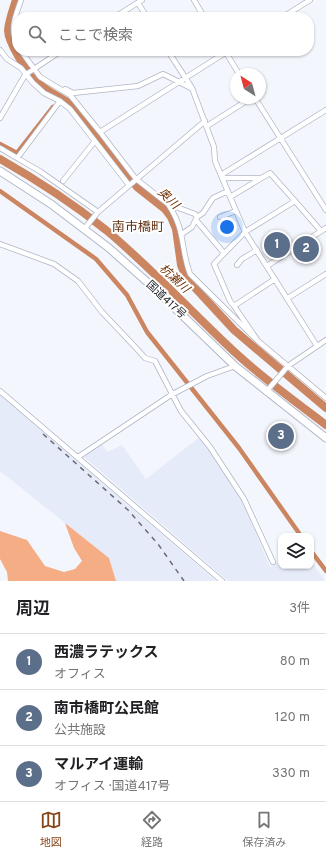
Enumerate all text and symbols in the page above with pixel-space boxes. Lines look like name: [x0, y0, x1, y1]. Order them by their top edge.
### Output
search box: [12, 12, 314, 56]
icon: search: [26, 23, 48, 45]
text: ここで検索: [58, 27, 133, 46]
north arrow: [230, 68, 266, 104]
water label: 奥川: [154, 185, 184, 214]
your location: [217, 217, 237, 237]
district label: 南市橋町: [112, 220, 164, 236]
pin: 1: [264, 230, 290, 260]
pin: 2: [293, 234, 319, 264]
water label: 杭瀬川: [155, 261, 194, 298]
street label: 国道417号: [143, 278, 189, 322]
pin: 3: [268, 421, 294, 451]
map controls: [278, 533, 314, 569]
button: layers: [278, 533, 314, 569]
text: 周辺: [16, 599, 50, 621]
text: 3件: [289, 601, 310, 617]
text: 西濃ラテックス: [54, 644, 159, 663]
text: 1: [26, 654, 32, 670]
text: 80 m: [280, 654, 310, 670]
text: オフィス: [54, 667, 106, 683]
text: 南市橋町公民館: [54, 700, 159, 719]
text: 2: [25, 710, 33, 726]
text: 120 m: [275, 710, 310, 726]
text: 公共施設: [54, 723, 106, 739]
text: マルアイ運輸: [54, 756, 143, 775]
text: 3: [25, 766, 33, 782]
text: 330 m: [272, 766, 310, 782]
text: オフィス · 国道417号: [54, 779, 171, 795]
tab: 地図: [40, 809, 62, 850]
tab: 経路: [141, 809, 163, 850]
tab: 保存済み: [242, 809, 286, 850]

